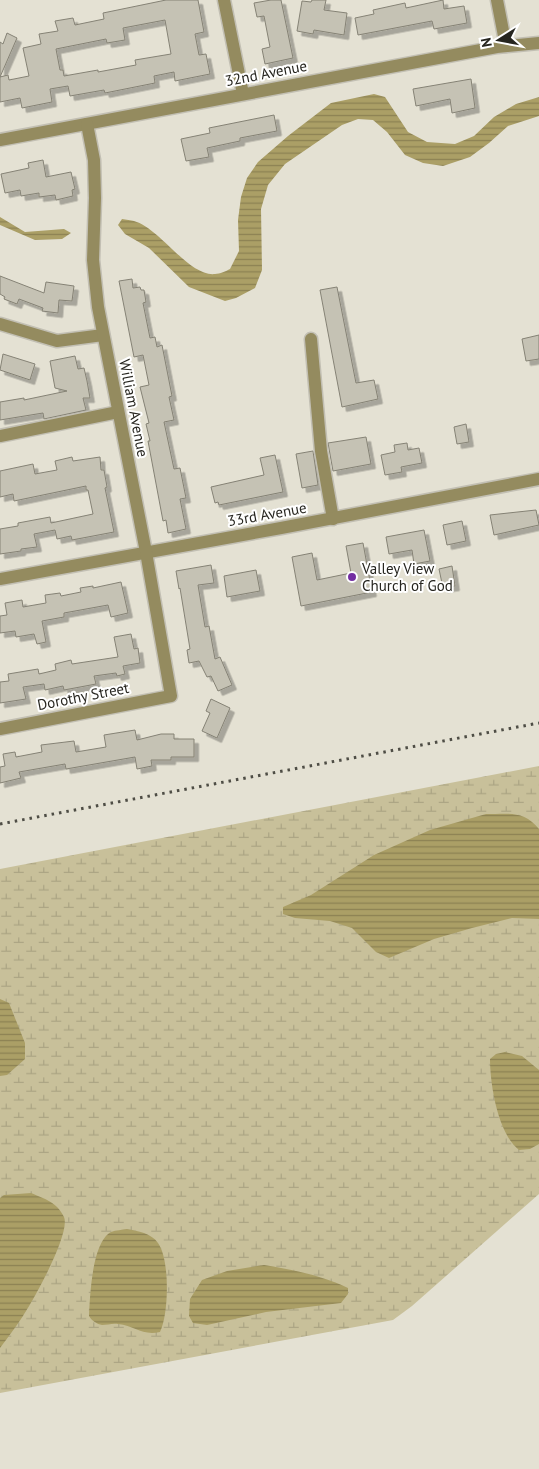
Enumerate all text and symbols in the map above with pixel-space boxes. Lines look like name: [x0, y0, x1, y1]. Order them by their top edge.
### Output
north arrow: [474, 15, 524, 65]
text: N: [477, 36, 496, 49]
street label: 32nd Avenue: [223, 56, 309, 90]
street label: William Avenue: [115, 357, 153, 459]
street label: 33rd Avenue: [226, 498, 308, 530]
place label: Valley View Church of God: [361, 559, 453, 595]
marker: Valley View Church of God: [346, 571, 358, 583]
street label: Dorothy Street: [36, 678, 130, 714]

